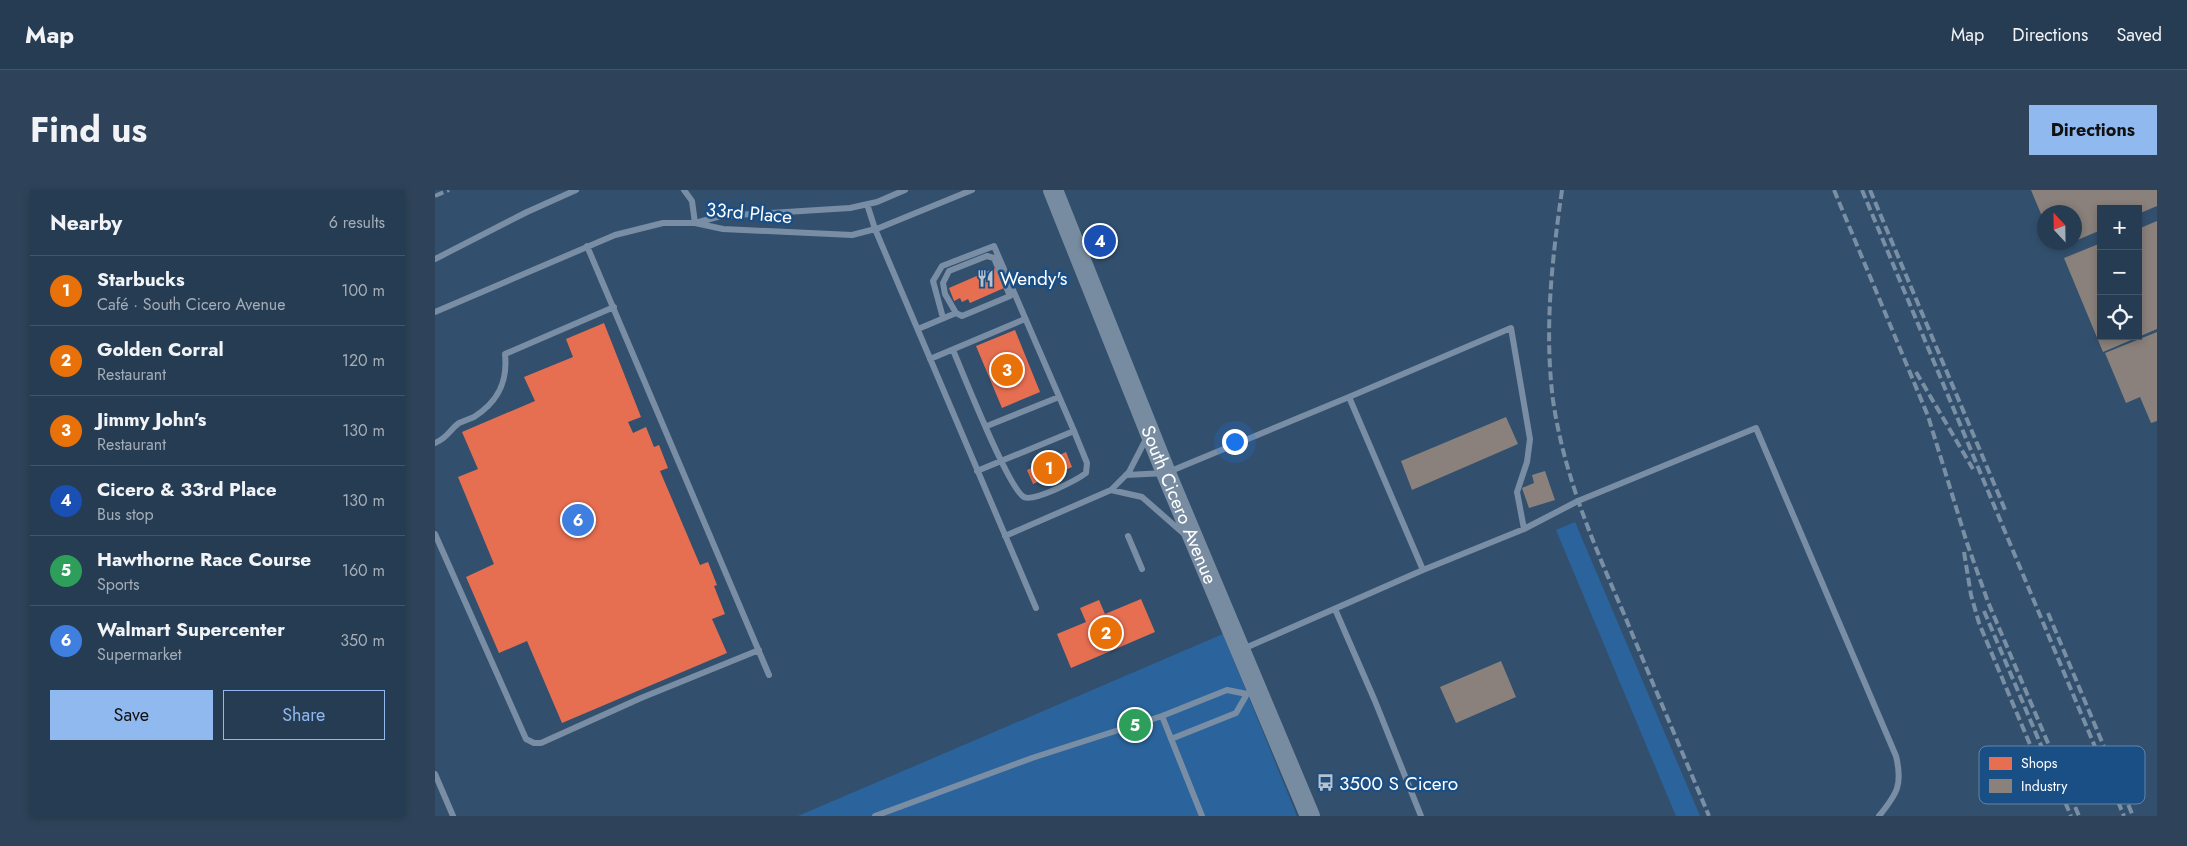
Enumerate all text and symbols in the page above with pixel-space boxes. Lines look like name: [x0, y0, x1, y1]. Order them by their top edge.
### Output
text: Map: [25, 17, 74, 52]
text: Map: [1951, 22, 1984, 48]
text: Directions: [2012, 22, 2088, 48]
text: Saved: [2116, 22, 2162, 48]
text: Find us: [30, 105, 147, 155]
button: Directions: [2029, 105, 2157, 155]
street label: 33rd Place: [705, 196, 794, 230]
north arrow: [2037, 205, 2082, 250]
map controls: [2097, 205, 2142, 340]
button: +: [2097, 205, 2142, 250]
text: Nearby: [50, 208, 122, 238]
text: 6 results: [329, 211, 385, 234]
pin: 4: [1084, 222, 1116, 260]
button: −: [2097, 250, 2142, 295]
place label: Wendy's: [1000, 265, 1068, 292]
text: Starbucks: [97, 266, 185, 293]
restaurant icon: Wendy's: [976, 268, 996, 288]
text: 1: [62, 279, 70, 302]
text: 100 m: [341, 279, 385, 302]
text: Café · South Cicero Avenue: [97, 293, 285, 316]
button: locate: [2097, 295, 2142, 340]
text: Golden Corral: [97, 336, 224, 363]
text: 2: [61, 349, 71, 372]
text: 120 m: [342, 349, 385, 372]
pin: 3: [991, 351, 1023, 389]
text: Restaurant: [97, 363, 166, 386]
text: Jimmy John's: [97, 406, 206, 433]
text: 3: [61, 419, 71, 442]
text: 130 m: [342, 419, 385, 442]
street label: South Cicero Avenue: [1135, 421, 1225, 588]
your location: [1222, 429, 1248, 455]
text: Restaurant: [97, 433, 166, 456]
pin: 1: [1033, 449, 1065, 487]
text: Cicero & 33rd Place: [97, 476, 277, 503]
text: 4: [60, 489, 72, 512]
text: 130 m: [342, 489, 385, 512]
pin: 6: [562, 501, 594, 539]
text: Bus stop: [97, 503, 154, 526]
text: Hawthorne Race Course: [97, 546, 311, 573]
text: 5: [61, 559, 71, 582]
text: 160 m: [342, 559, 385, 582]
text: Sports: [97, 573, 139, 596]
pin: 2: [1090, 614, 1122, 652]
text: Walmart Supercenter: [97, 616, 285, 643]
text: 6: [61, 629, 71, 652]
text: 350 m: [340, 629, 385, 652]
text: Supermarket: [97, 643, 182, 666]
button: Save: [50, 690, 213, 740]
button: Share: [223, 690, 385, 740]
pin: 5: [1119, 706, 1151, 744]
legend: [1979, 746, 2145, 804]
text: Shops: [2021, 753, 2058, 773]
place label: 3500 S Cicero: [1339, 770, 1458, 797]
bus stop icon: 3500 S Cicero: [1315, 773, 1335, 793]
text: Industry: [2021, 776, 2068, 796]

